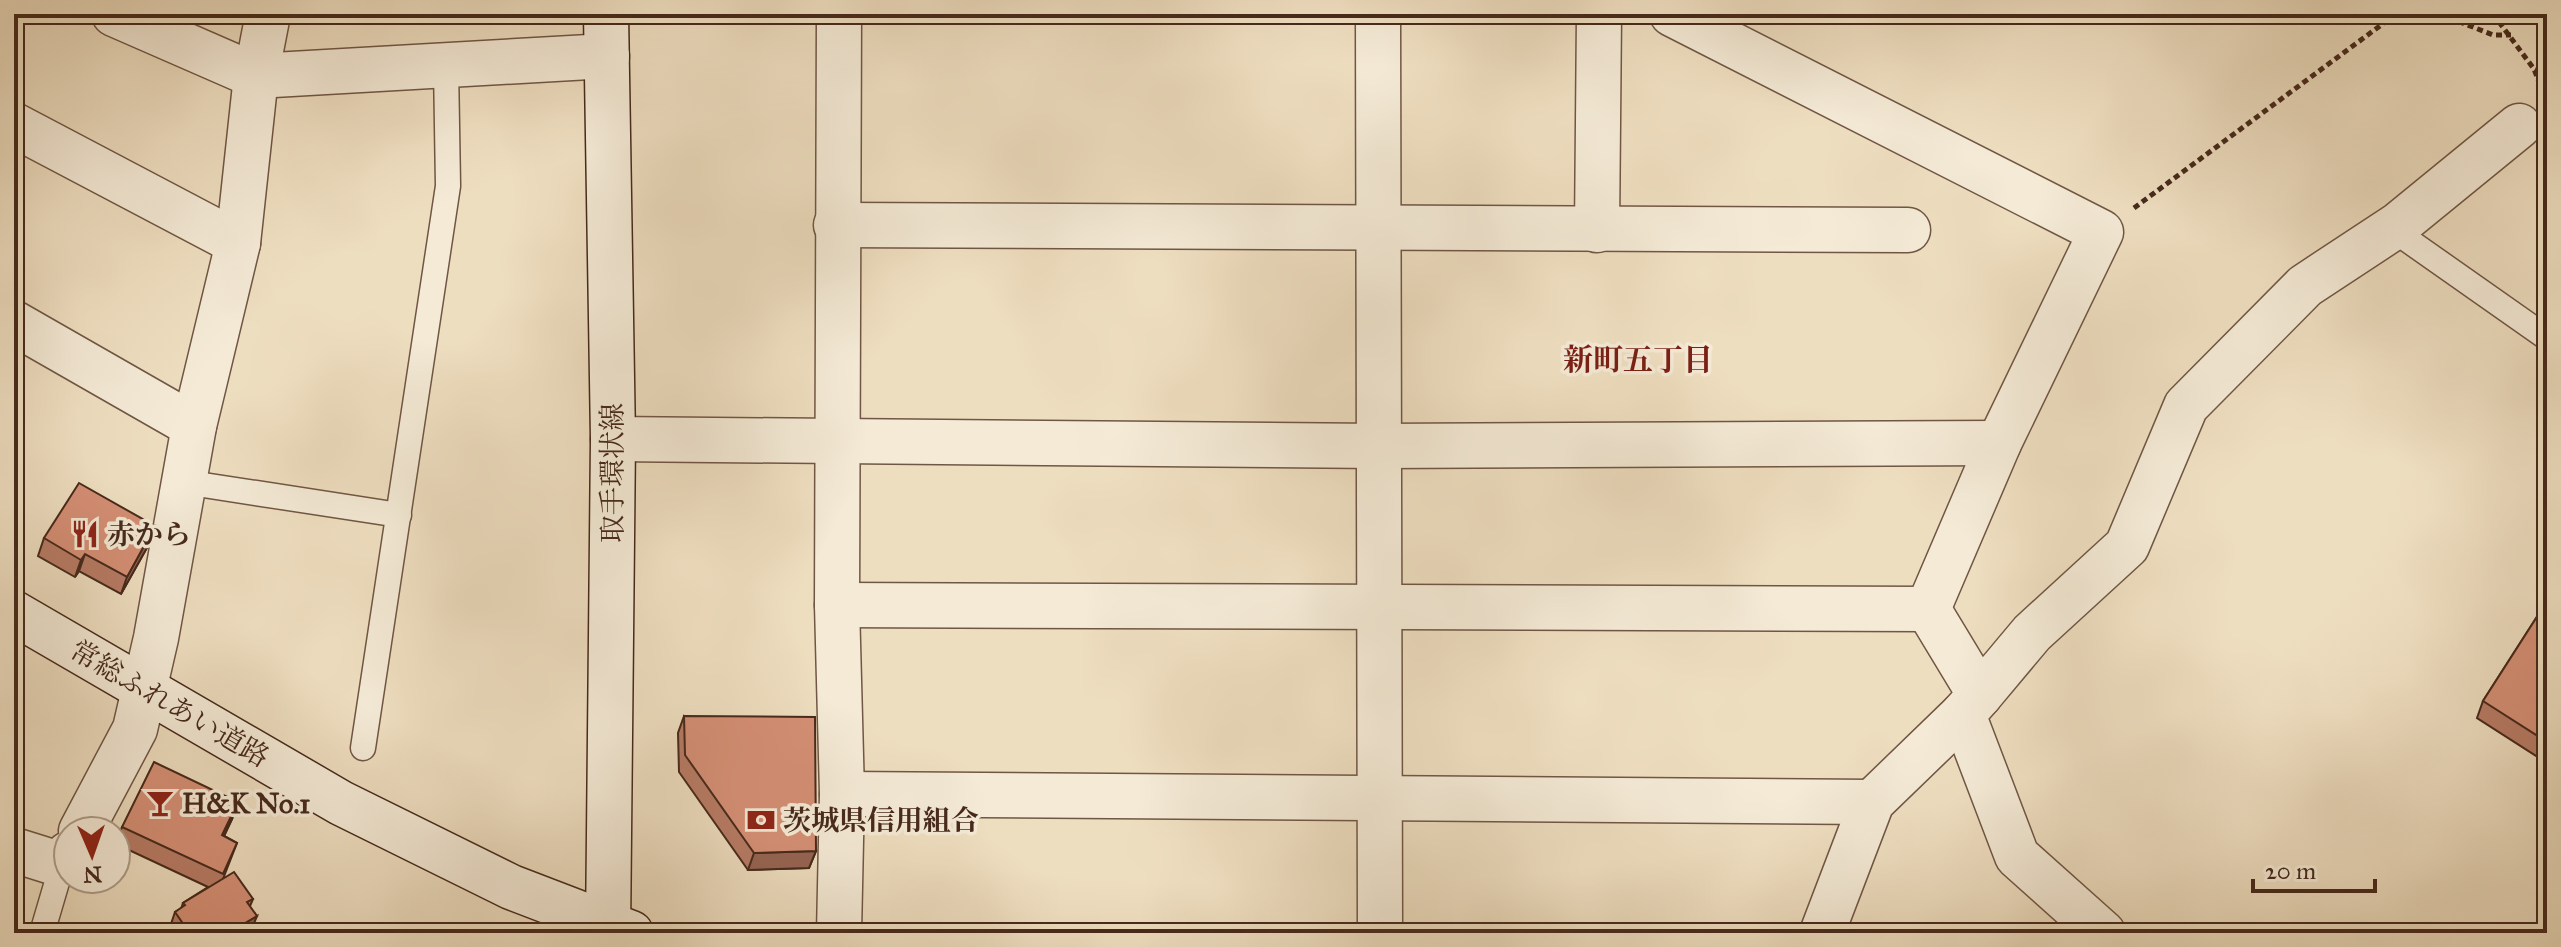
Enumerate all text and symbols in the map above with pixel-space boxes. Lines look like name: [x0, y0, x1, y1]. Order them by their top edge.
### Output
district label: 新町五丁目: [1563, 342, 1713, 378]
street label: 取手環状線: [595, 403, 630, 543]
place label: 赤から: [107, 517, 191, 552]
restaurant icon: 赤から: [70, 519, 100, 549]
street label: 常総ふれあい道路: [64, 632, 276, 775]
place label: H&K No.1: [182, 786, 310, 821]
bar icon: H&K No.1: [145, 788, 175, 818]
place label: 茨城県信用組合: [783, 803, 979, 838]
bank icon: 茨城県信用組合: [746, 805, 776, 835]
north arrow: [52, 815, 132, 895]
scale bar: [2253, 843, 2375, 893]
text: 20 m: [2265, 856, 2316, 886]
text: N: [83, 861, 102, 888]

